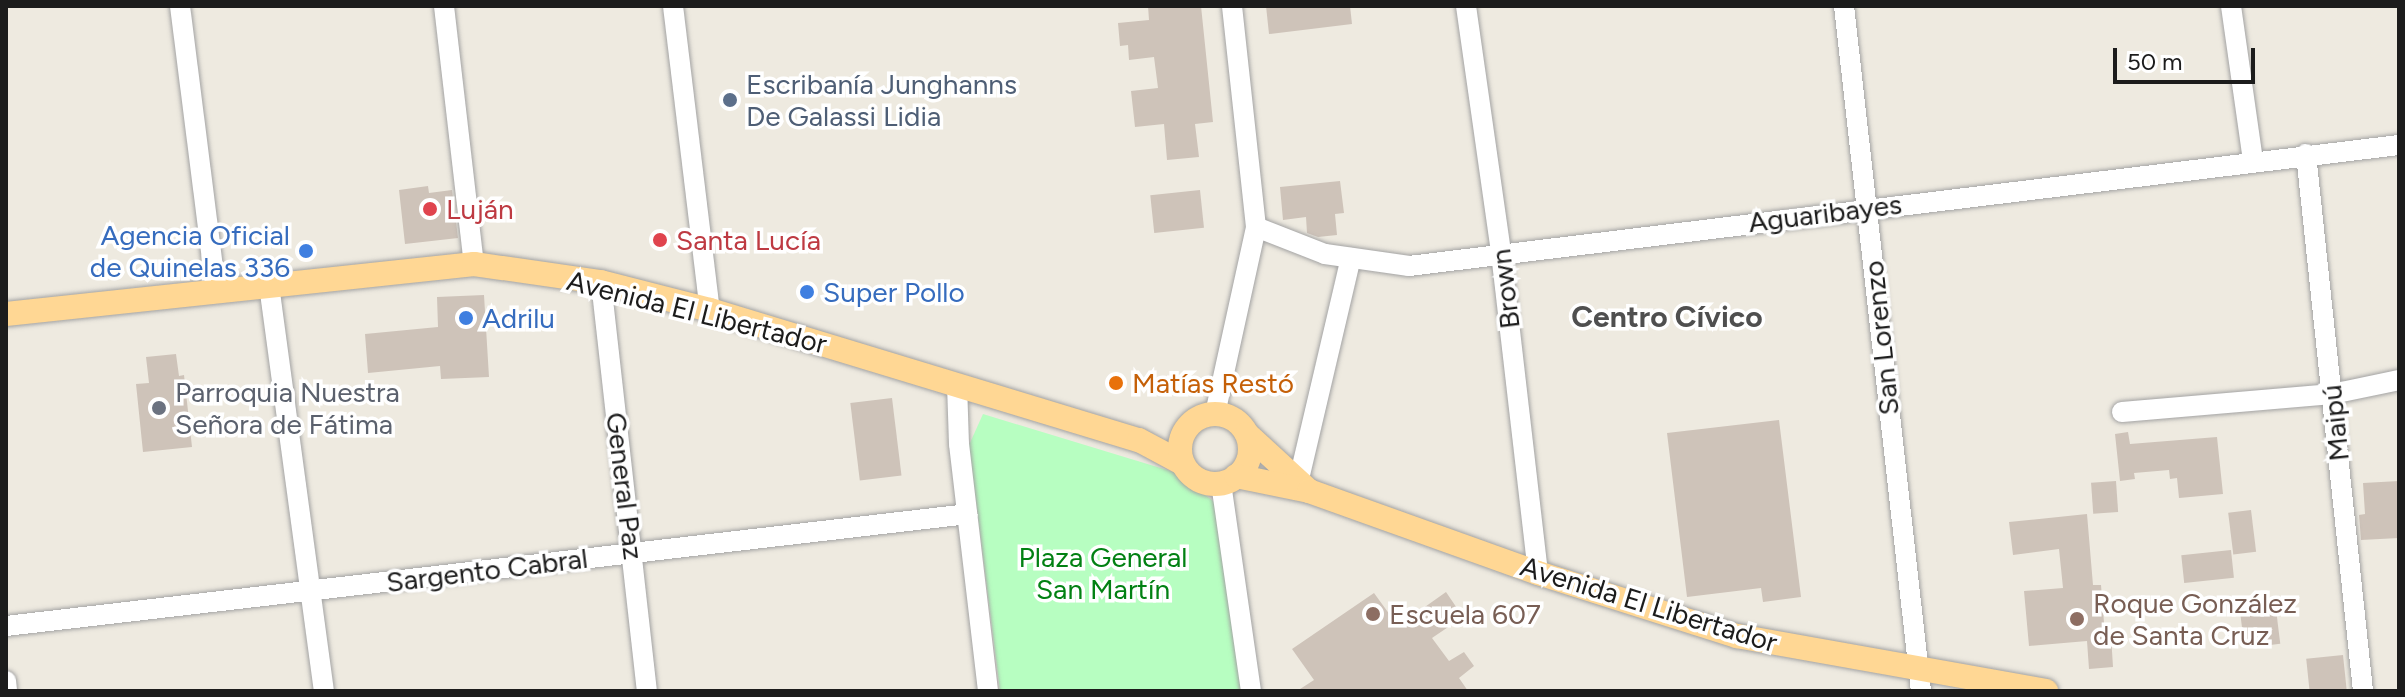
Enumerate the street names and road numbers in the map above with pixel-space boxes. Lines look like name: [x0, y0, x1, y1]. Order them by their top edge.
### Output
street label: Aguaribayes: [1746, 187, 1904, 239]
street label: Brown: [1483, 247, 1527, 331]
street label: San Lorenzo: [1856, 259, 1906, 417]
street label: Avenida El Libertador: [564, 263, 830, 361]
street label: Maipú: [2314, 383, 2356, 463]
street label: General Paz: [599, 410, 651, 562]
street label: Sargento Cabral: [384, 541, 590, 599]
street label: Avenida El Libertador: [1517, 549, 1781, 659]

